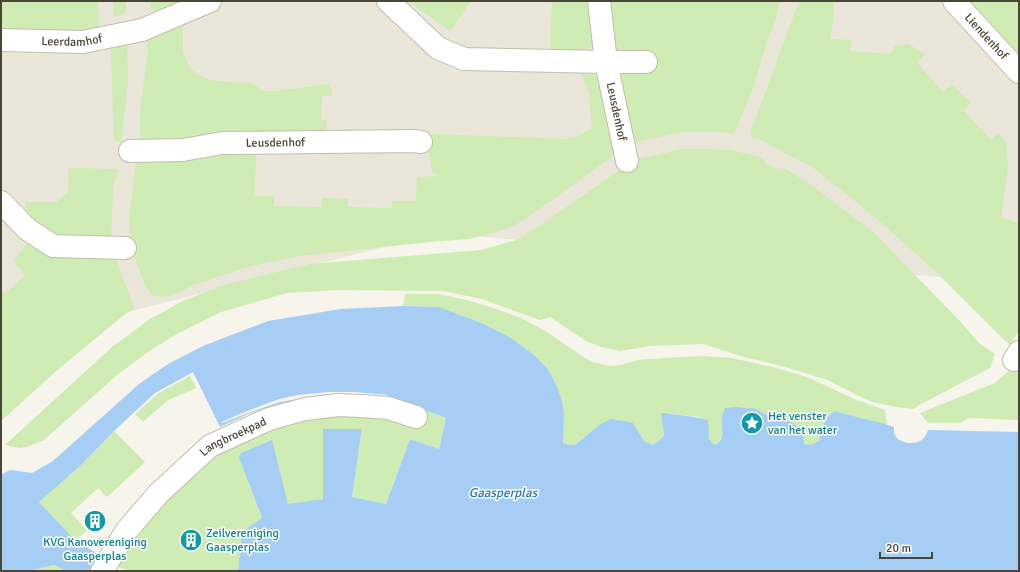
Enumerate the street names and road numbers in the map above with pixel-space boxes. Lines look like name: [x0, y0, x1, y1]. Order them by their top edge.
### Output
street label: Liendenhof: [961, 10, 1012, 63]
street label: Leerdamhof: [41, 31, 105, 50]
street label: Leusdenhof: [603, 81, 630, 143]
street label: Leusdenhof: [246, 135, 306, 150]
street label: Langbroekpad: [196, 414, 269, 459]

